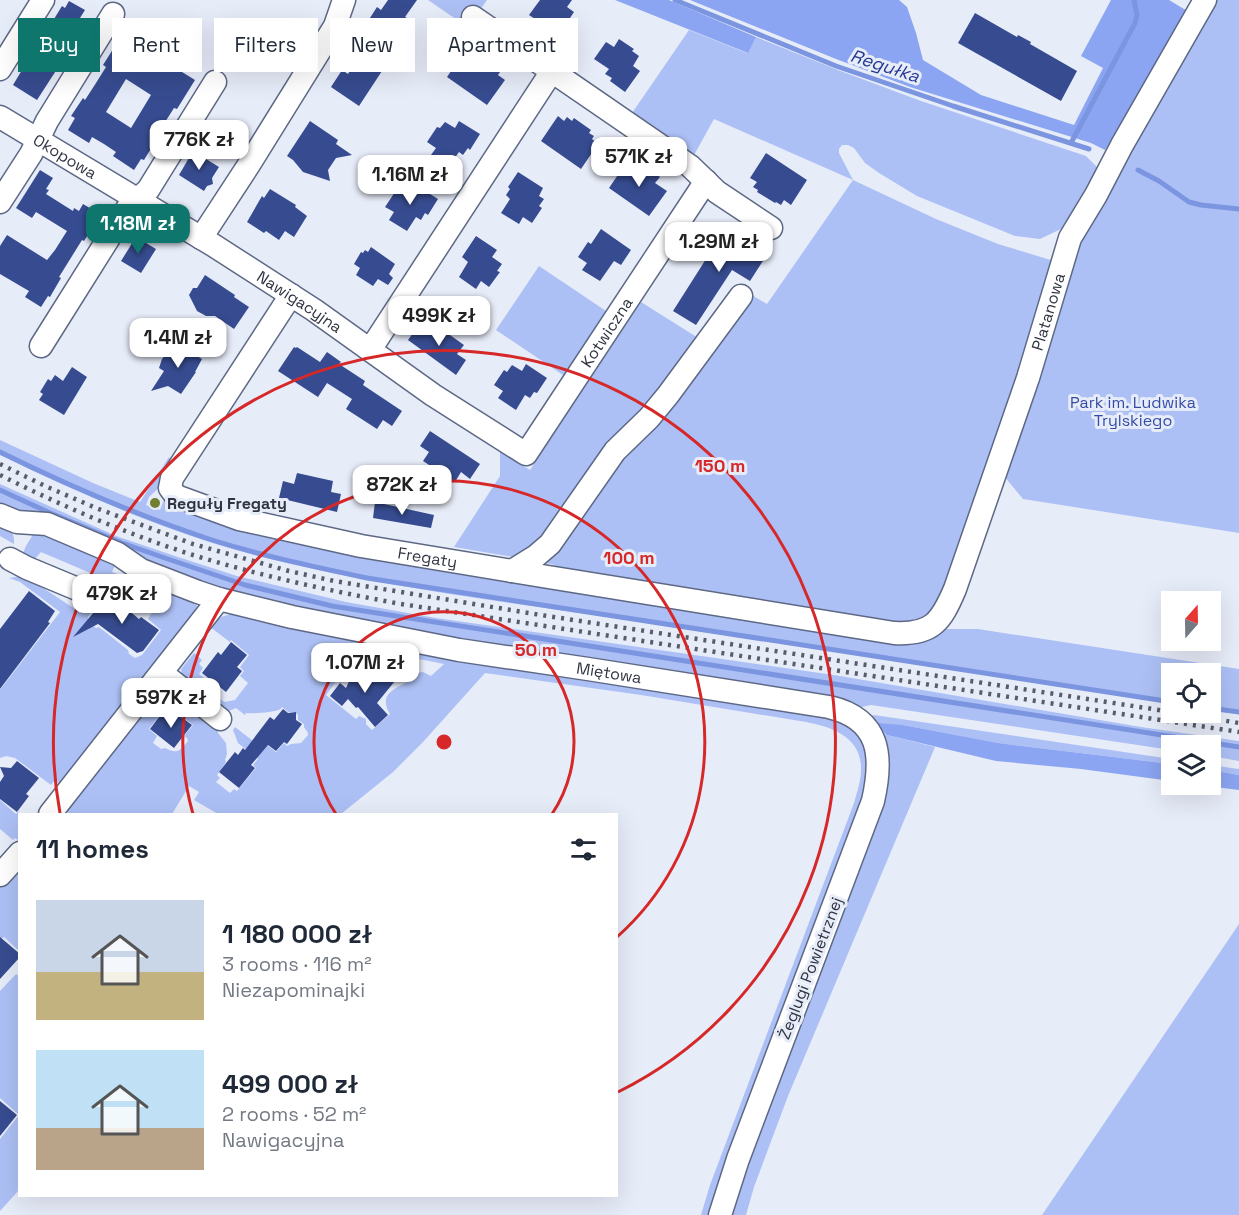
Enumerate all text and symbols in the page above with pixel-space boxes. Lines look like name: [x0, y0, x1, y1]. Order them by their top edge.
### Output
chip: Buy: [18, 18, 100, 72]
chip: Rent: [112, 18, 202, 72]
chip: Filters: [214, 18, 318, 72]
chip: New: [330, 18, 415, 72]
chip: Apartment: [427, 18, 578, 72]
water label: Regułka: [848, 44, 923, 88]
pin: 776K zł: [144, 120, 254, 171]
text: 776K zł: [164, 126, 234, 152]
street label: Okopowa: [29, 129, 101, 184]
pin: 571K zł: [584, 137, 694, 188]
text: 571K zł: [605, 143, 673, 169]
pin: 1.16M zł: [348, 155, 472, 206]
text: 1.16M zł: [372, 161, 448, 187]
pin: 1.18M zł: [76, 204, 200, 255]
text: 1.18M zł: [100, 210, 176, 236]
pin: 1.29M zł: [657, 222, 781, 273]
text: 1.29M zł: [679, 228, 759, 254]
street label: Nawigacyjna: [253, 266, 346, 338]
street label: Platanowa: [1027, 270, 1070, 353]
street label: Kotwiczna: [576, 293, 638, 371]
pin: 499K zł: [384, 296, 494, 347]
text: 499K zł: [402, 302, 476, 328]
pin: 1.4M zł: [123, 318, 233, 369]
text: 1.4M zł: [144, 324, 212, 350]
park label: Park im. Ludwika Trylskiego: [1070, 392, 1196, 431]
text: 150 m: [695, 454, 745, 477]
pin: 872K zł: [347, 465, 457, 516]
text: 872K zł: [367, 471, 437, 497]
place label: Reguły Fregaty: [167, 493, 287, 514]
marker: Reguły Fregaty: [148, 496, 162, 510]
street label: Fregaty: [396, 542, 459, 573]
text: 100 m: [603, 546, 655, 569]
pin: 479K zł: [67, 574, 177, 625]
text: 479K zł: [86, 580, 158, 606]
north arrow: [1161, 591, 1221, 651]
map controls: [1161, 591, 1221, 795]
text: 50 m: [515, 638, 557, 661]
pin: 1.07M zł: [303, 643, 427, 694]
text: 1.07M zł: [325, 649, 405, 675]
street label: Miętowa: [575, 657, 643, 688]
button: locate: [1161, 663, 1221, 723]
pin: 597K zł: [116, 678, 226, 729]
text: 597K zł: [135, 684, 207, 710]
centre of rings: [434, 732, 454, 752]
button: layers: [1161, 735, 1221, 795]
text: 11 homes: [36, 832, 149, 866]
icon: filters: [567, 833, 600, 866]
street label: Żeglugi Powietrznej: [774, 894, 847, 1042]
text: 1 180 000 zł: [222, 917, 372, 951]
icon: home: [84, 924, 156, 996]
text: 3 rooms · 116 m²: [222, 951, 372, 977]
text: Niezapominajki: [222, 977, 365, 1003]
text: 499 000 zł: [222, 1067, 359, 1101]
icon: home: [84, 1074, 156, 1146]
text: 2 rooms · 52 m²: [222, 1101, 366, 1127]
text: Nawigacyjna: [222, 1127, 344, 1153]

